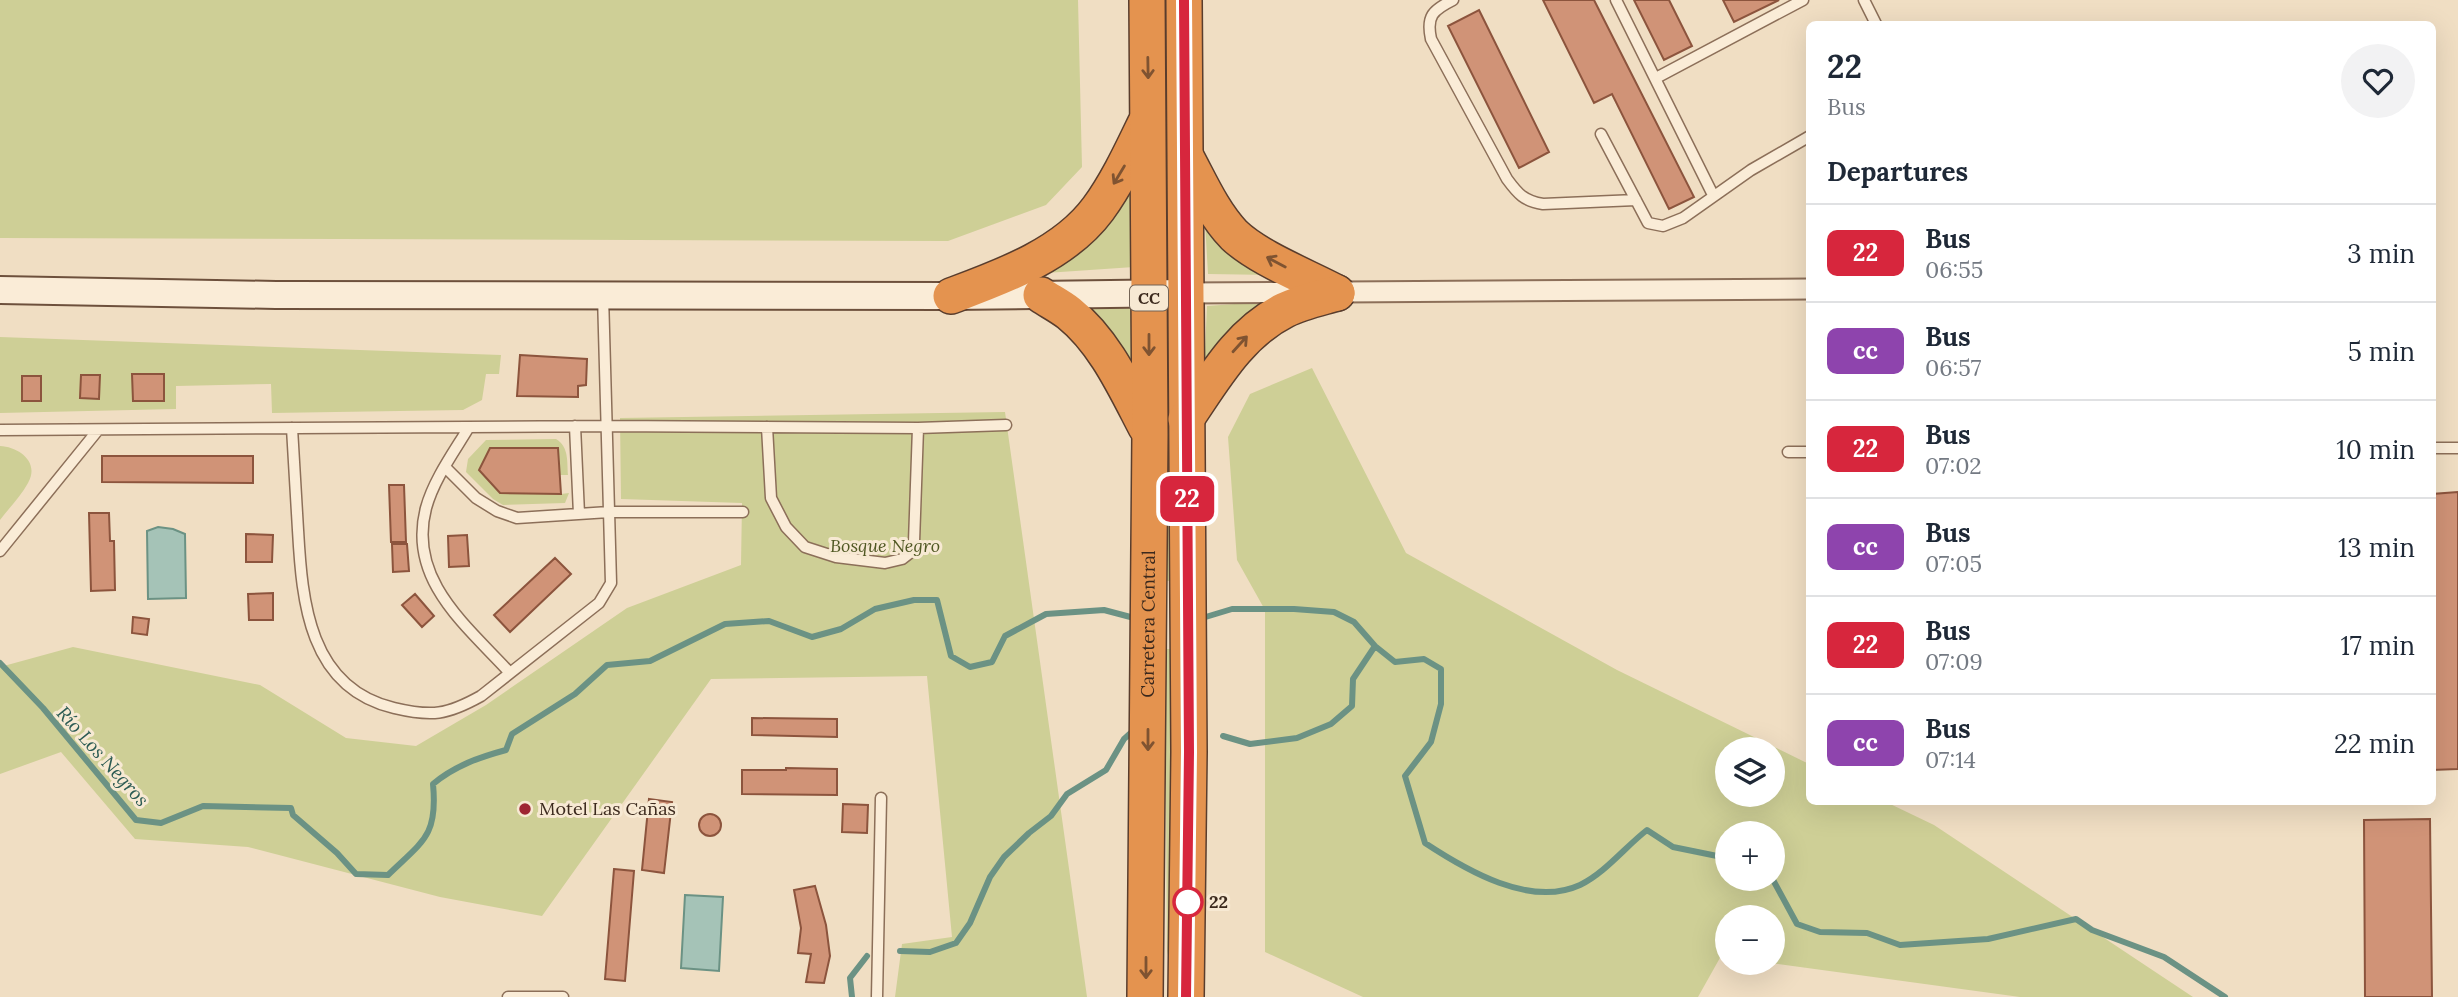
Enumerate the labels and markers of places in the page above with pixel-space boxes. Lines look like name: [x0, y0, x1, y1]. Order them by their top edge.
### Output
line badge: 22: [1156, 476, 1218, 522]
place label: Motel Las Cañas: [539, 797, 676, 820]
marker: Motel Las Cañas: [517, 801, 533, 817]
marker: 22: [1173, 887, 1203, 917]
place label: 22: [1209, 890, 1228, 913]

